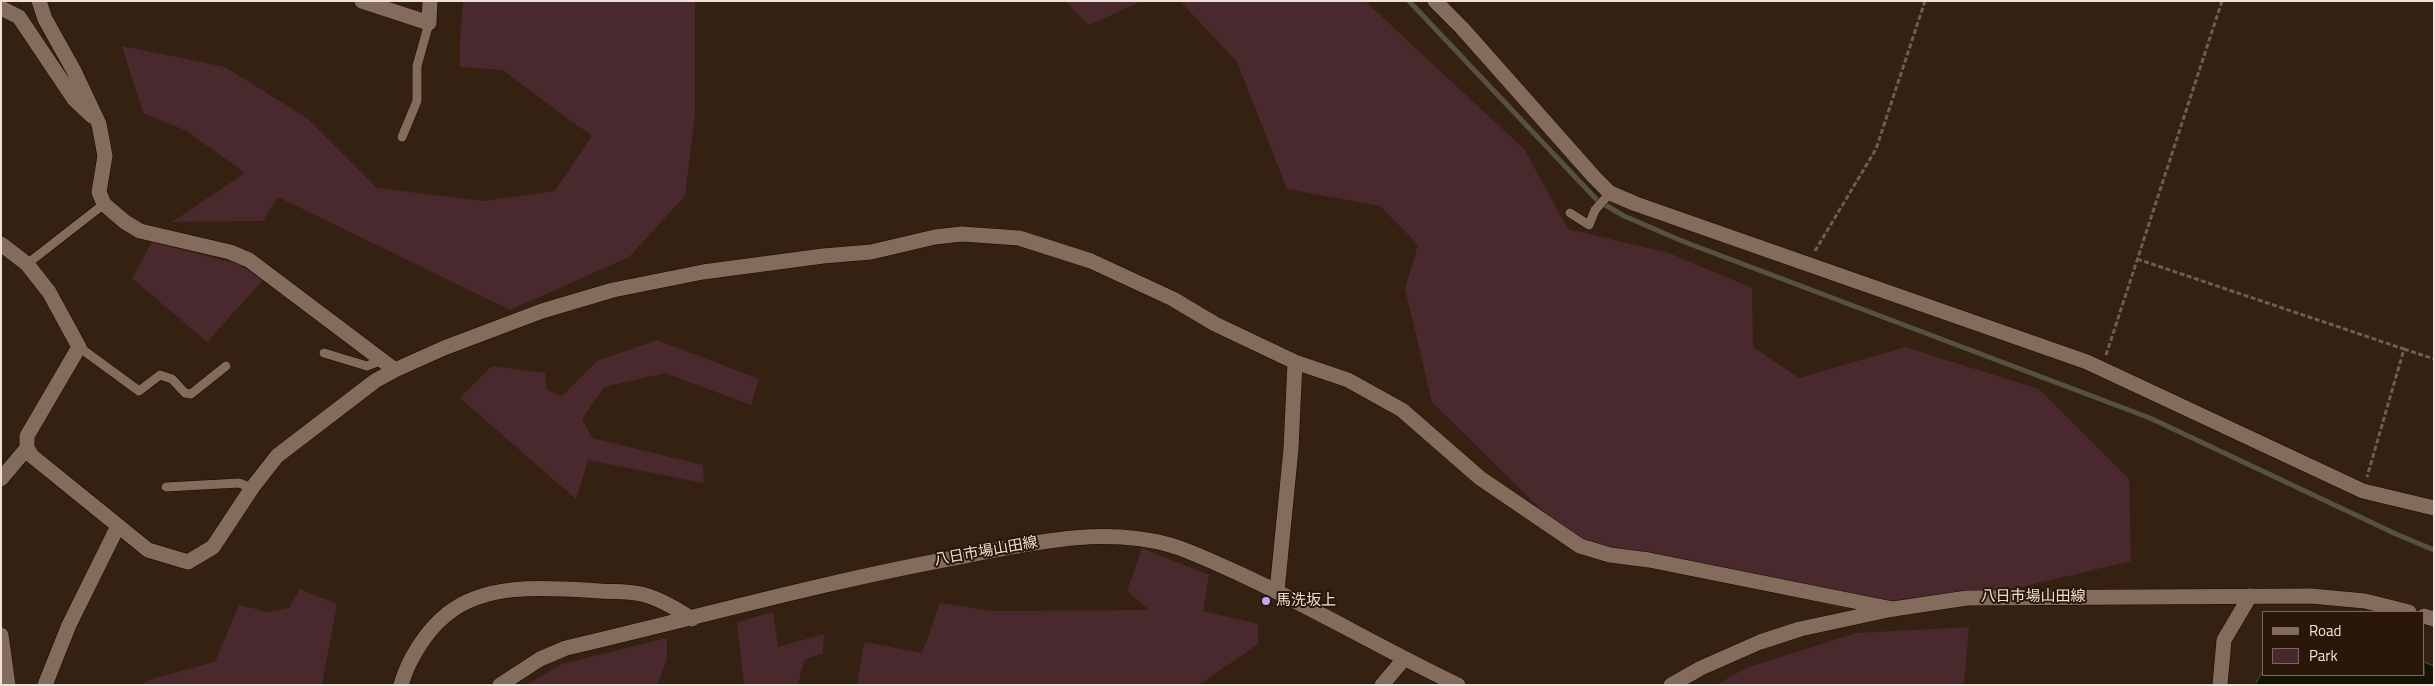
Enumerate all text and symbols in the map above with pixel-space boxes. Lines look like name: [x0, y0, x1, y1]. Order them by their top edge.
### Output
street label: 八日市場山田線: [933, 534, 1039, 570]
street label: 八日市場山田線: [1981, 588, 2085, 606]
place label: 馬洗坂上: [1276, 592, 1336, 610]
marker: 馬洗坂上: [1260, 595, 1272, 607]
legend: [2262, 611, 2425, 676]
text: Road: [2309, 619, 2341, 642]
text: Park: [2309, 644, 2338, 667]

